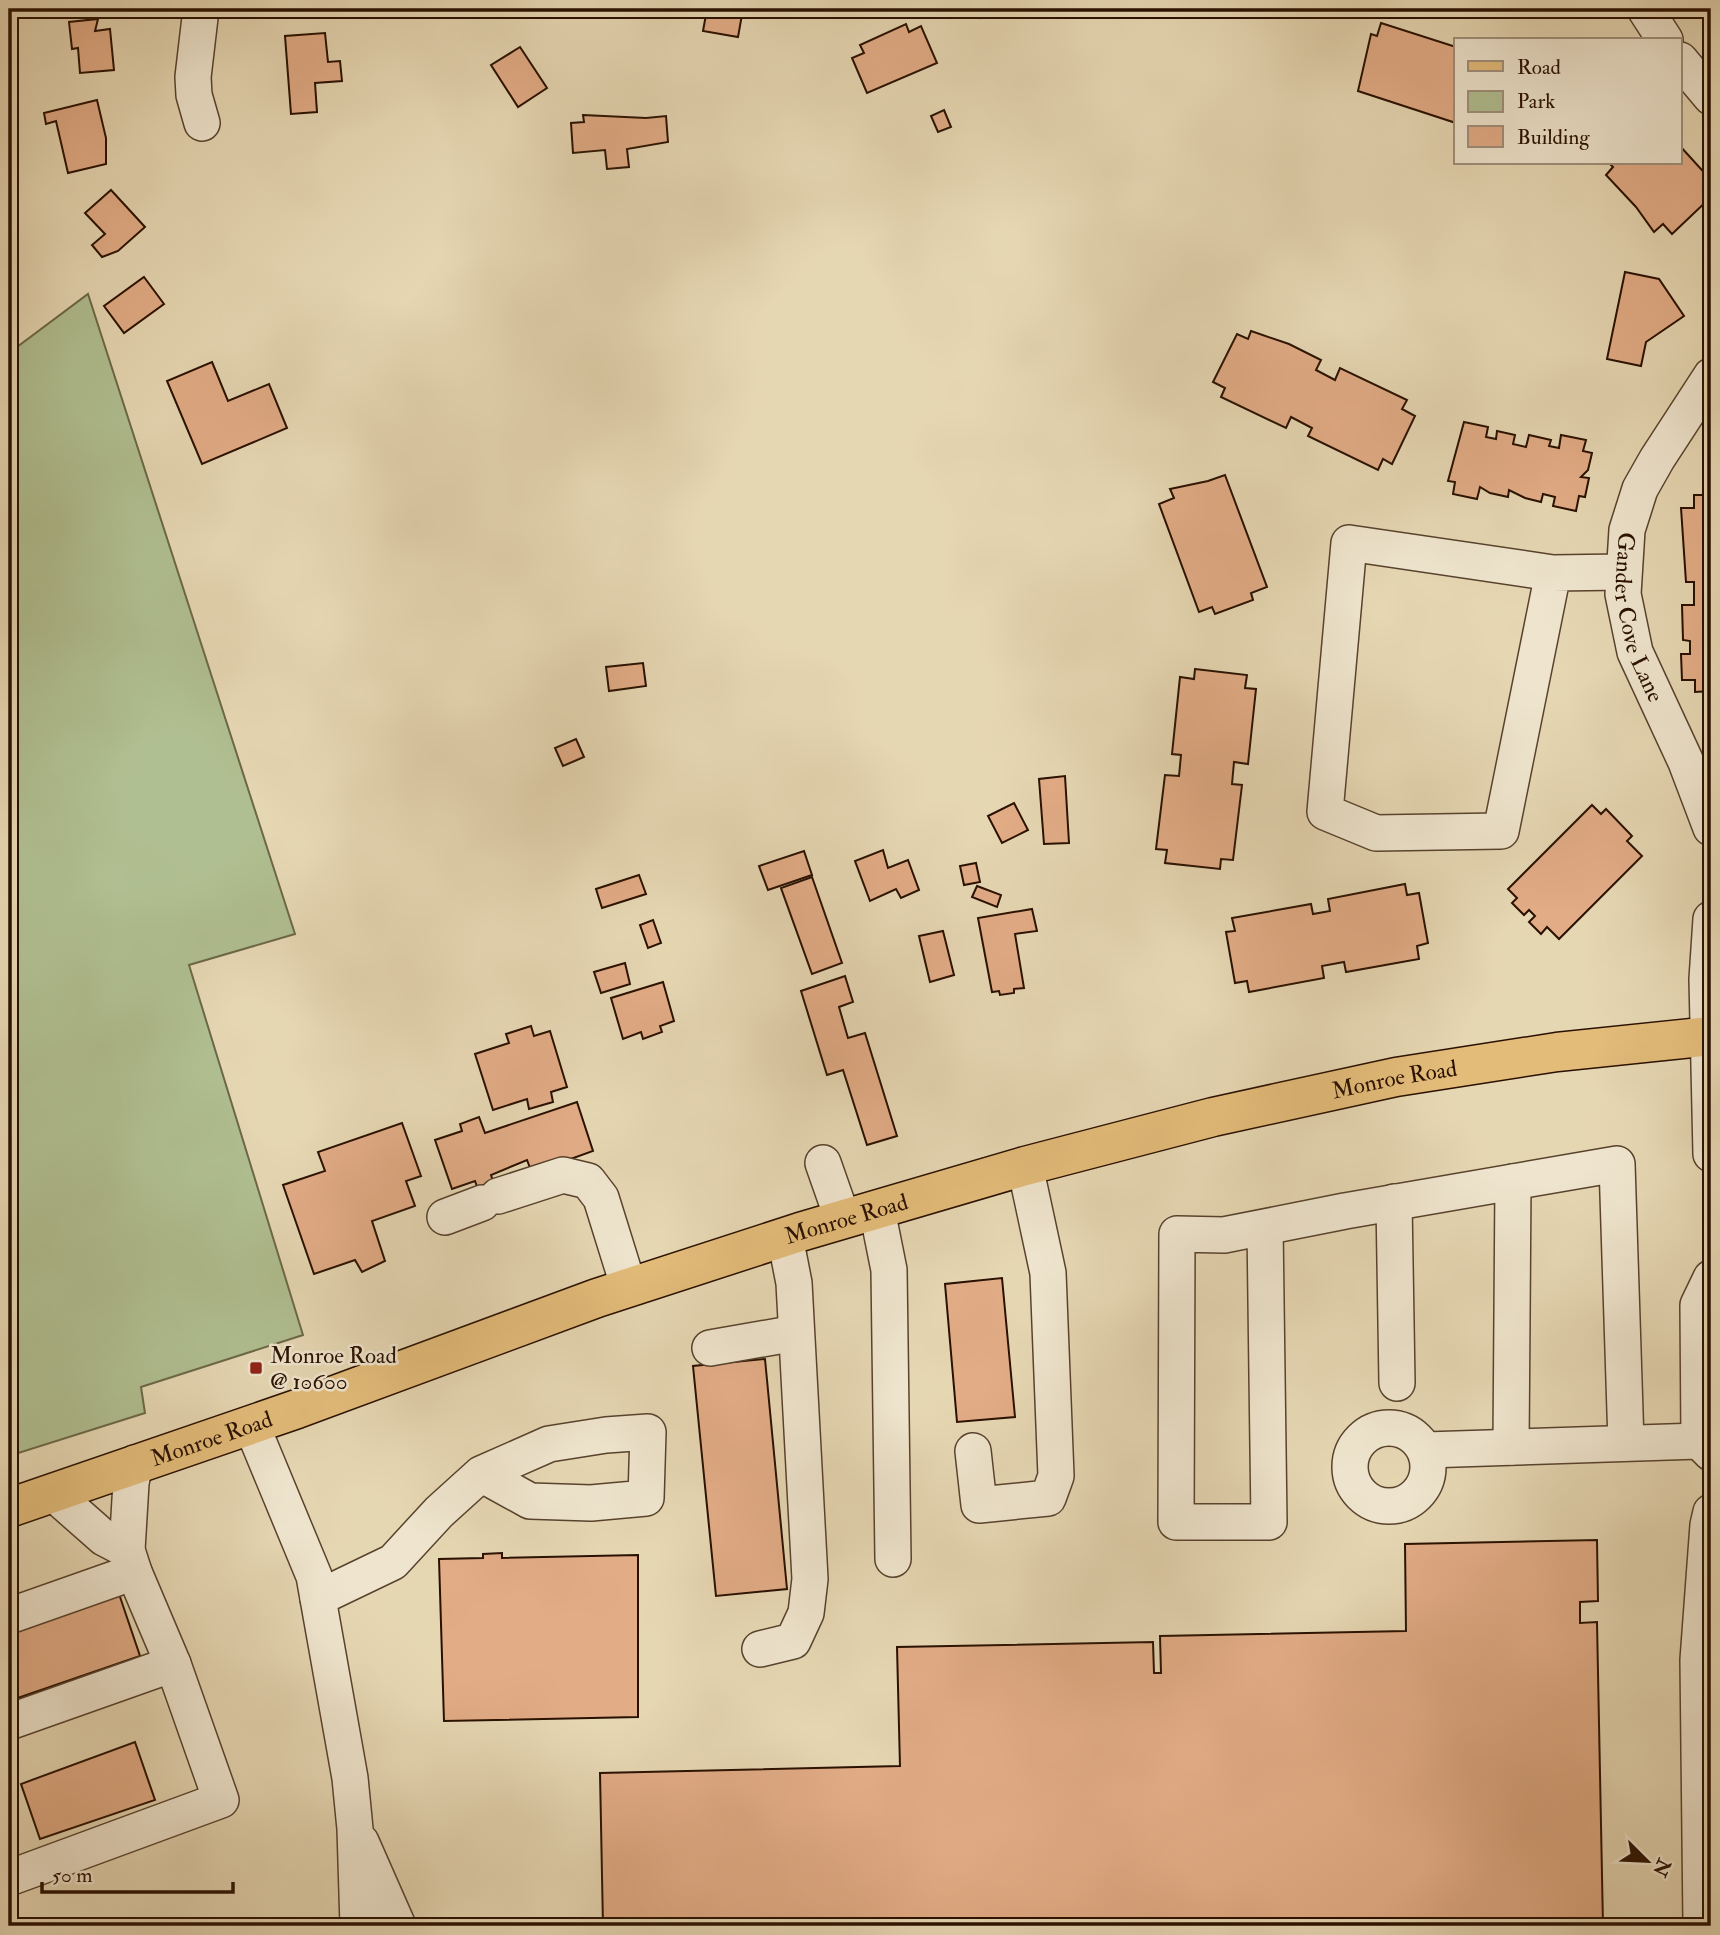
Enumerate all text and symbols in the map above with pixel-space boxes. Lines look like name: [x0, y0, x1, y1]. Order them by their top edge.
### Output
legend: [1454, 38, 1682, 164]
text: Road: [1517, 54, 1562, 81]
text: Park: [1517, 88, 1555, 115]
text: Building: [1517, 124, 1590, 151]
street label: Gander Cove Lane: [1609, 531, 1671, 707]
street label: Monroe Road: [1329, 1053, 1459, 1105]
street label: Monroe Road: [781, 1187, 911, 1251]
place label: Monroe Road @ 10600: [270, 1341, 397, 1396]
marker: Monroe Road @ 10600: [248, 1360, 264, 1376]
street label: Monroe Road: [147, 1404, 276, 1473]
north arrow: [1612, 1826, 1682, 1896]
scale bar: [42, 1851, 233, 1895]
text: N: [1647, 1854, 1676, 1881]
text: 50 m: [52, 1862, 93, 1889]

